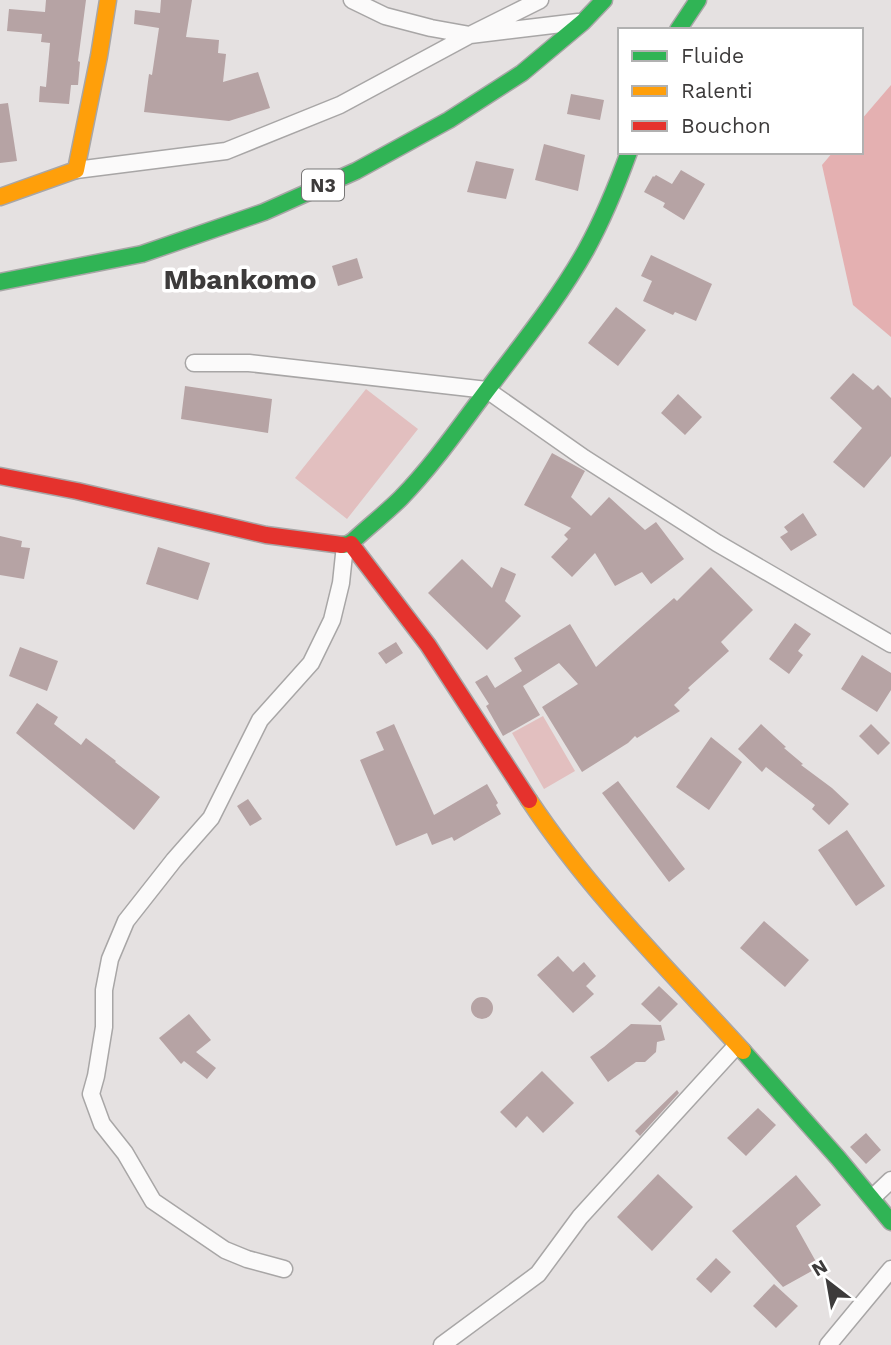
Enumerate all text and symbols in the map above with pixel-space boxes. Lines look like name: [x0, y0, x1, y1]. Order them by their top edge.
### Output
legend: [618, 28, 863, 154]
text: Fluide: [681, 43, 744, 68]
text: Ralenti: [681, 78, 753, 103]
text: Bouchon: [681, 113, 771, 138]
road number: N3: [302, 169, 344, 200]
district label: Mbankomo: [164, 263, 316, 296]
north arrow: [793, 1247, 863, 1317]
text: N: [808, 1254, 831, 1281]

